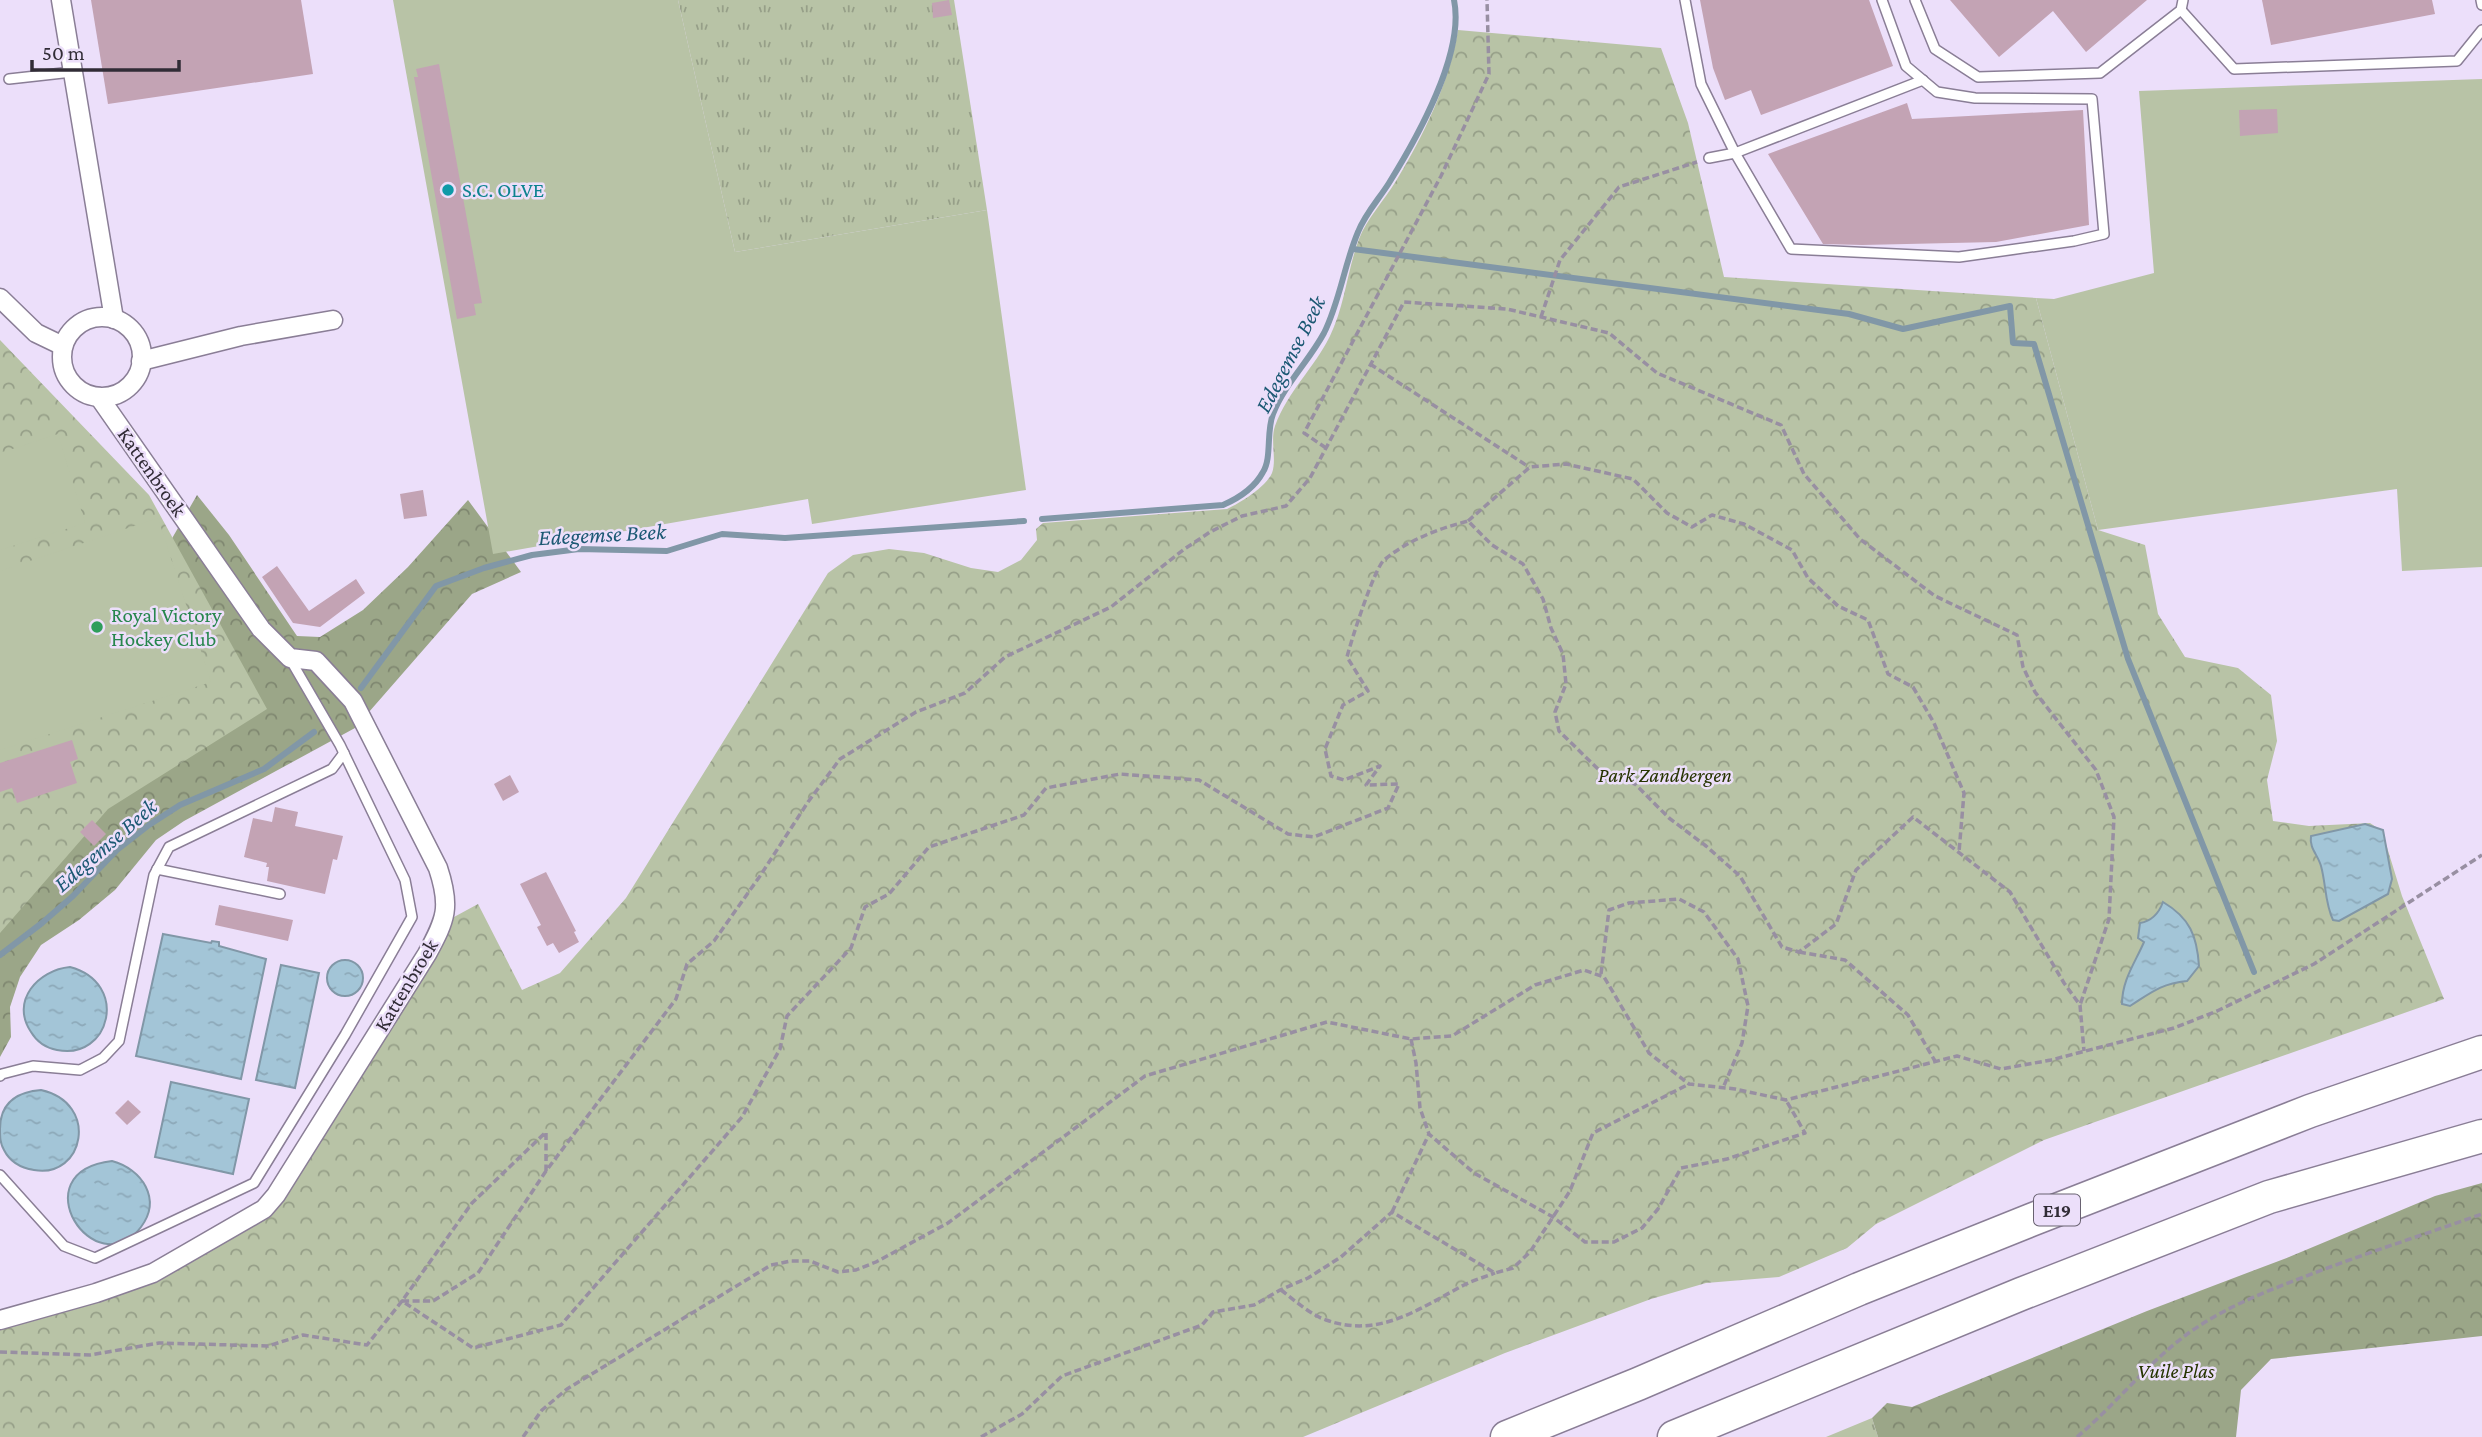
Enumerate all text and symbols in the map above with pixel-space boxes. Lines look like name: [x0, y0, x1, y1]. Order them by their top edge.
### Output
scale bar: [32, 28, 178, 72]
text: 50 m: [42, 41, 85, 65]
place label: S.C. OLVE: [462, 178, 544, 202]
marker: S.C. OLVE: [440, 182, 456, 198]
water label: Edegemse Beek: [1249, 290, 1331, 417]
street label: Kattenbroek: [113, 423, 191, 521]
water label: Edegemse Beek: [538, 518, 667, 550]
place label: Royal Victory Hockey Club: [111, 603, 222, 651]
marker: Royal Victory Hockey Club: [89, 619, 105, 635]
park label: Park Zandbergen: [1598, 763, 1732, 787]
water label: Edegemse Beek: [48, 793, 162, 897]
street label: Kattenbroek: [369, 935, 443, 1035]
road number: E19: [2034, 1194, 2080, 1226]
park label: Vuile Plas: [2138, 1359, 2215, 1383]

